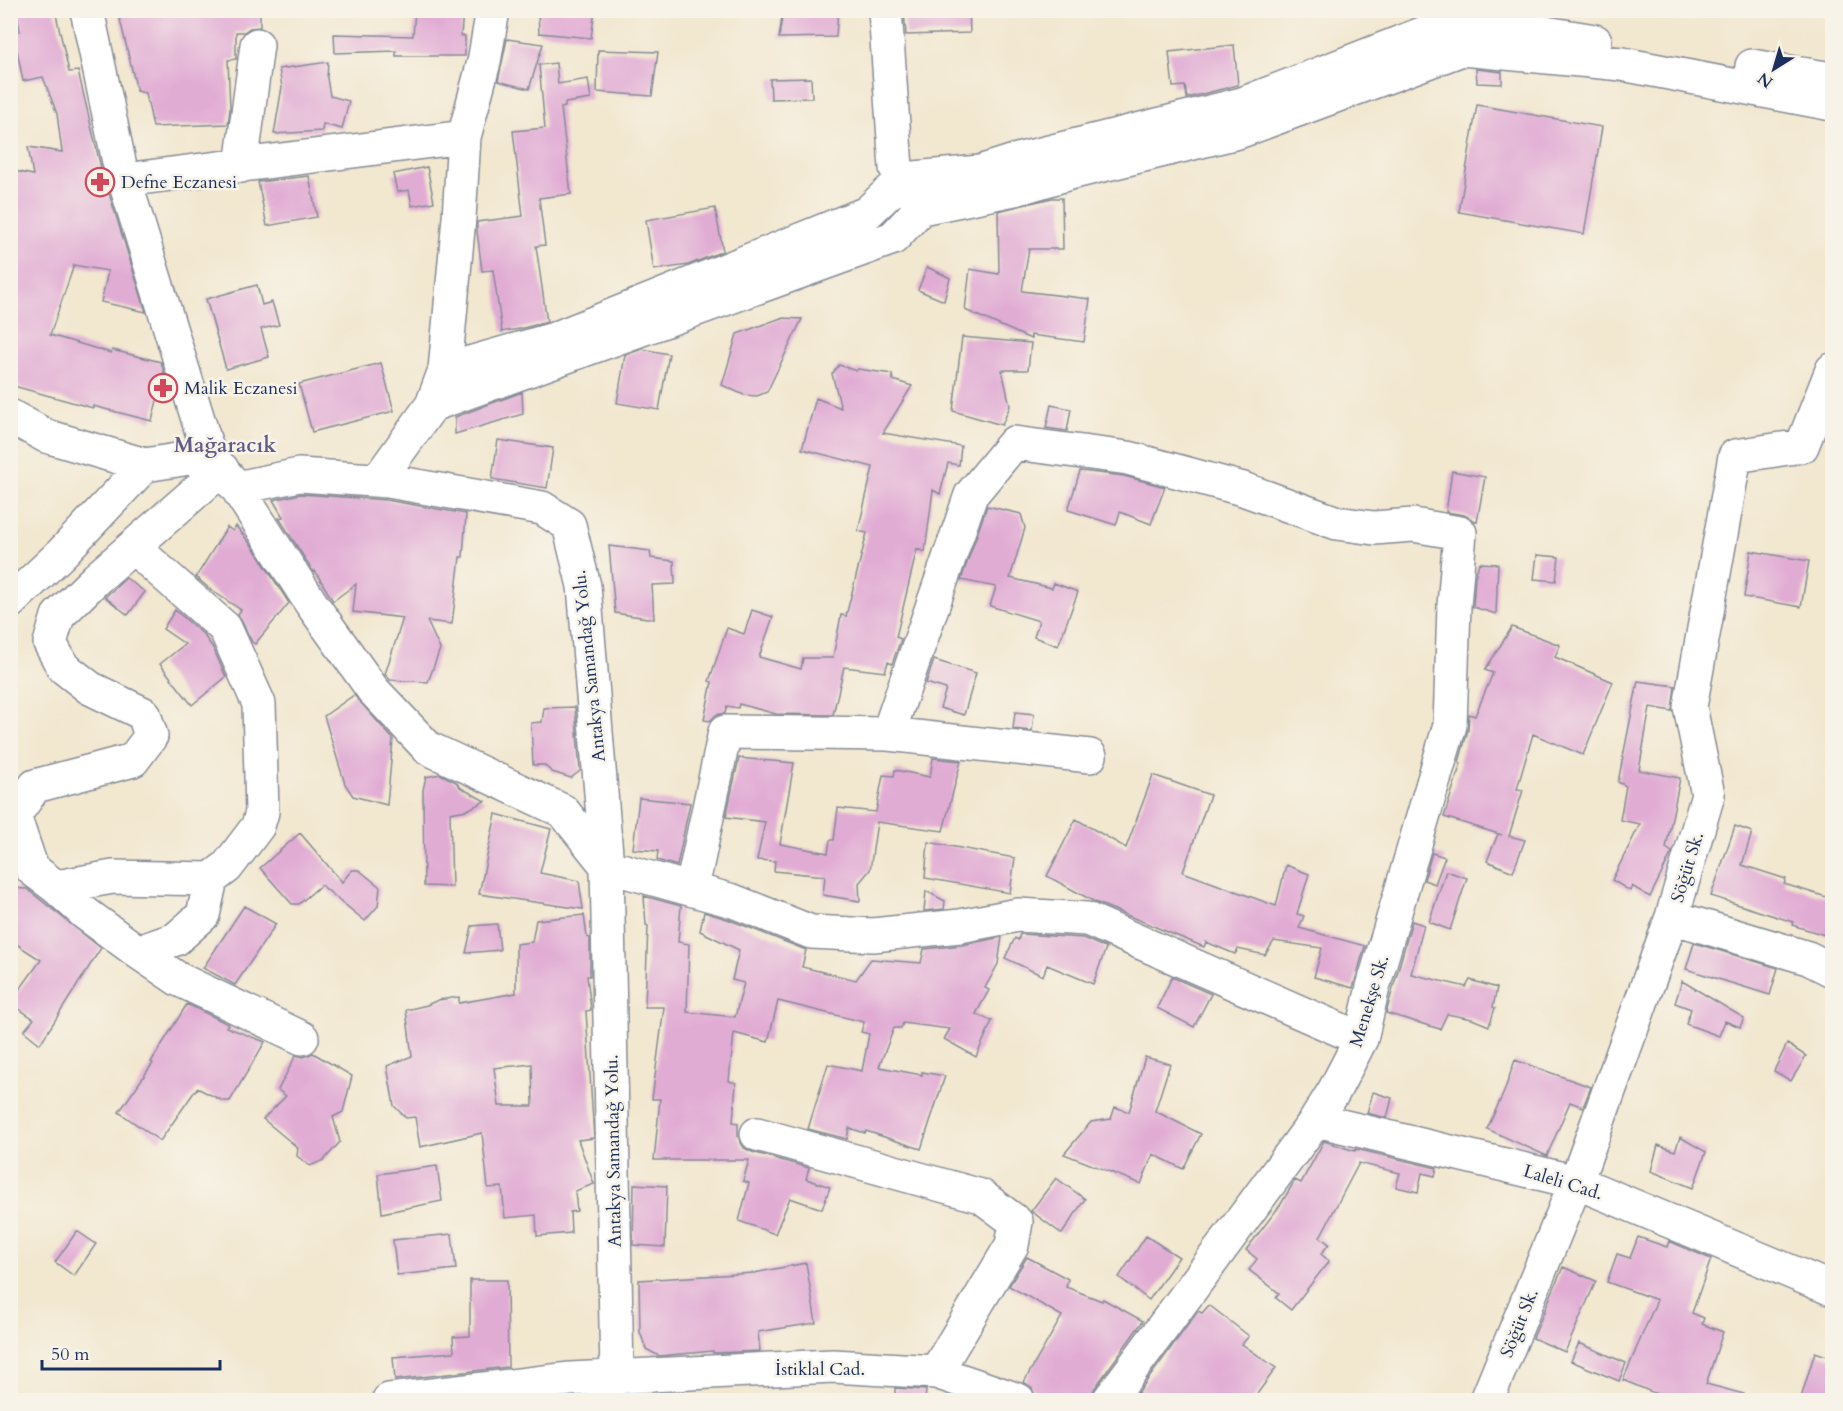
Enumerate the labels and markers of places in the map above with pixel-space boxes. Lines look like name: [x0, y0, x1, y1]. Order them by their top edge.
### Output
pharmacy icon: Defne Eczanesi: [84, 166, 116, 198]
place label: Defne Eczanesi: [121, 170, 237, 195]
pharmacy icon: Malik Eczanesi: [147, 372, 179, 404]
place label: Malik Eczanesi: [184, 376, 297, 401]

